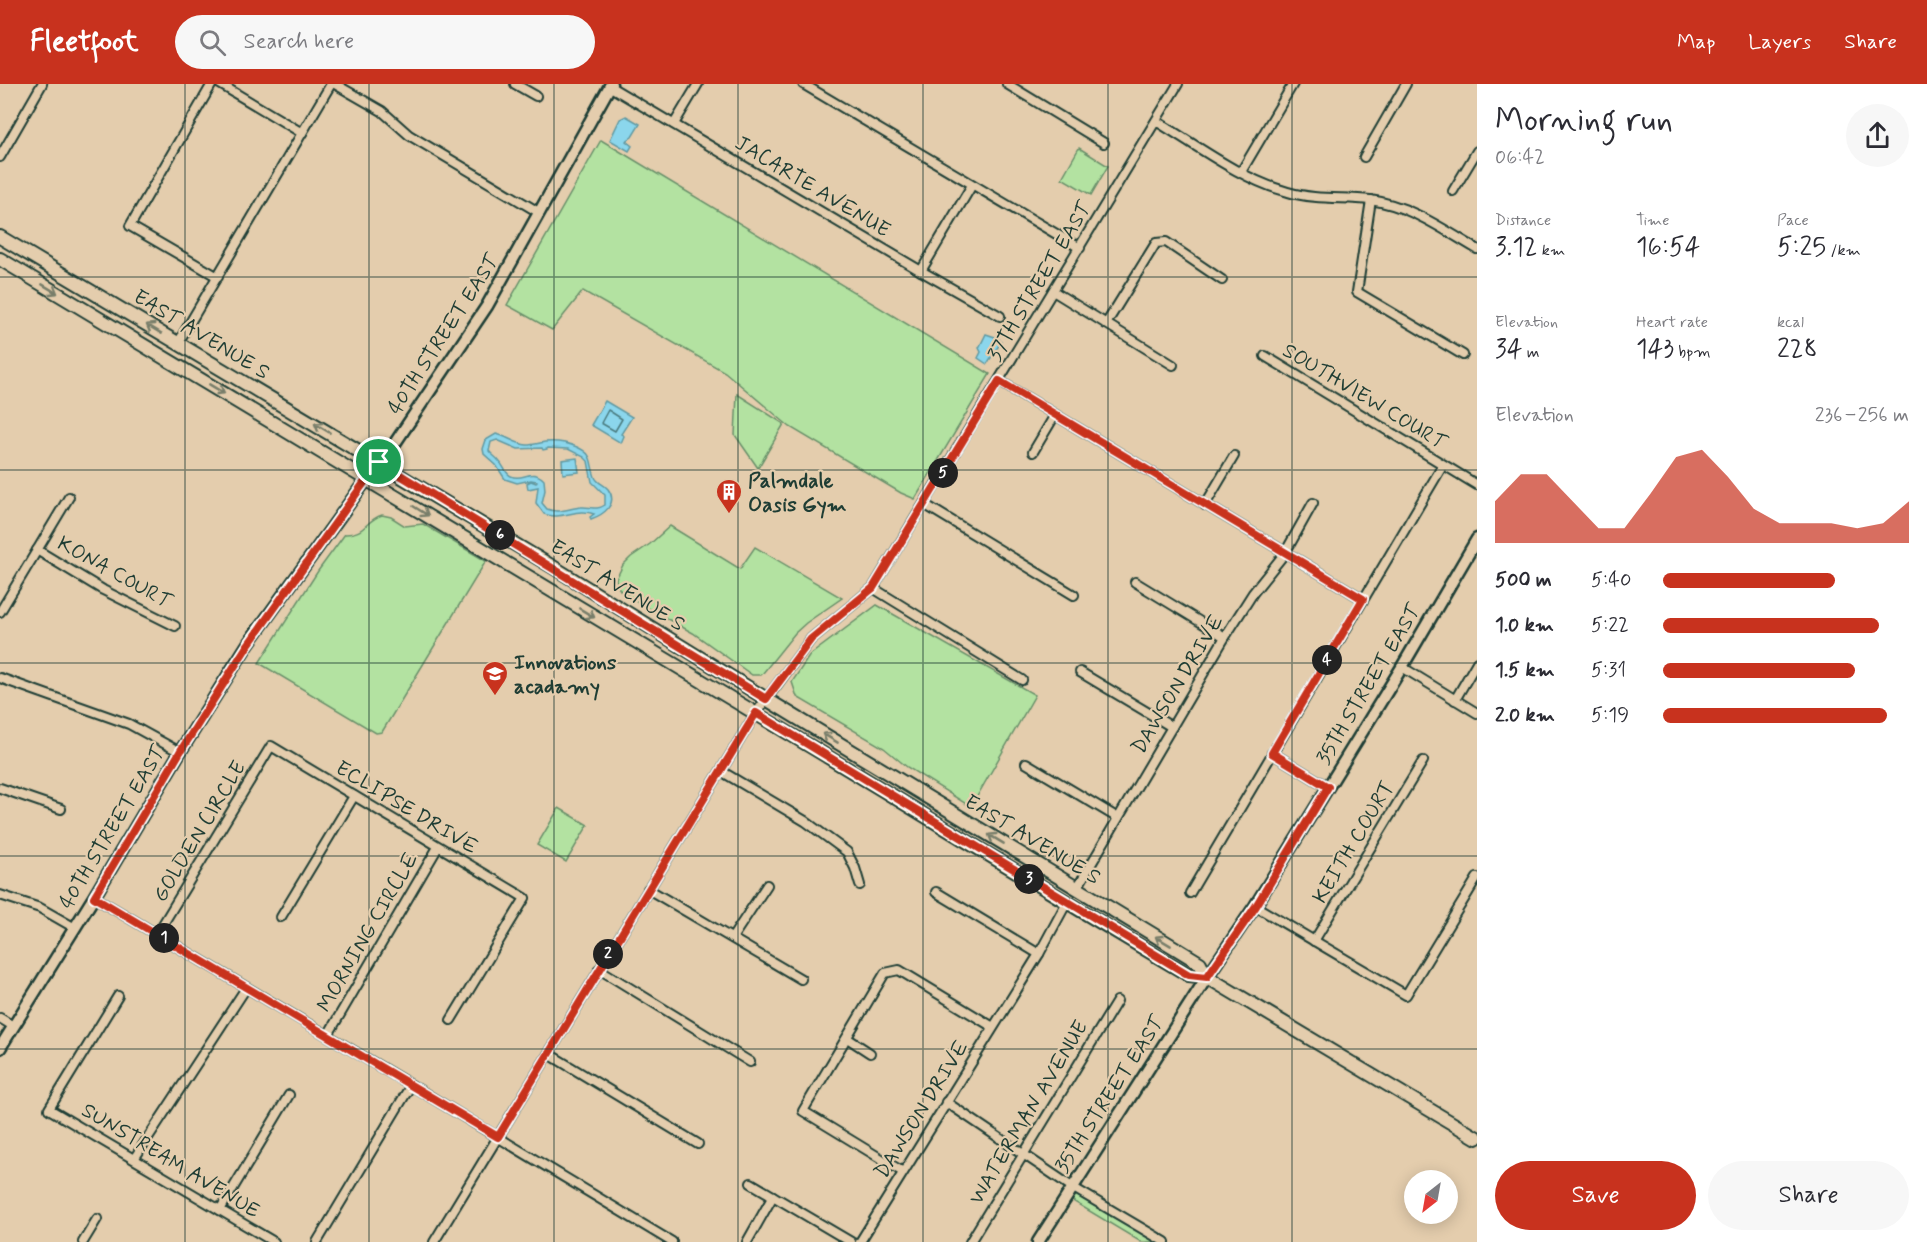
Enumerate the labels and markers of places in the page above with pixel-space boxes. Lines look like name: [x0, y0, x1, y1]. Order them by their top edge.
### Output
pin: [353, 436, 404, 487]
pin: 5: [928, 458, 958, 488]
place label: Palmdale Oasis Gym: [748, 467, 847, 519]
building icon: Palmdale Oasis Gym: [714, 477, 744, 515]
pin: 6: [485, 520, 515, 550]
pin: 4: [1312, 645, 1342, 675]
place label: Innovations acadamy: [514, 649, 617, 701]
school or university icon: Innovations acadamy: [480, 659, 510, 697]
pin: 3: [1014, 864, 1044, 894]
pin: 1: [149, 923, 179, 953]
pin: 2: [593, 939, 623, 969]

